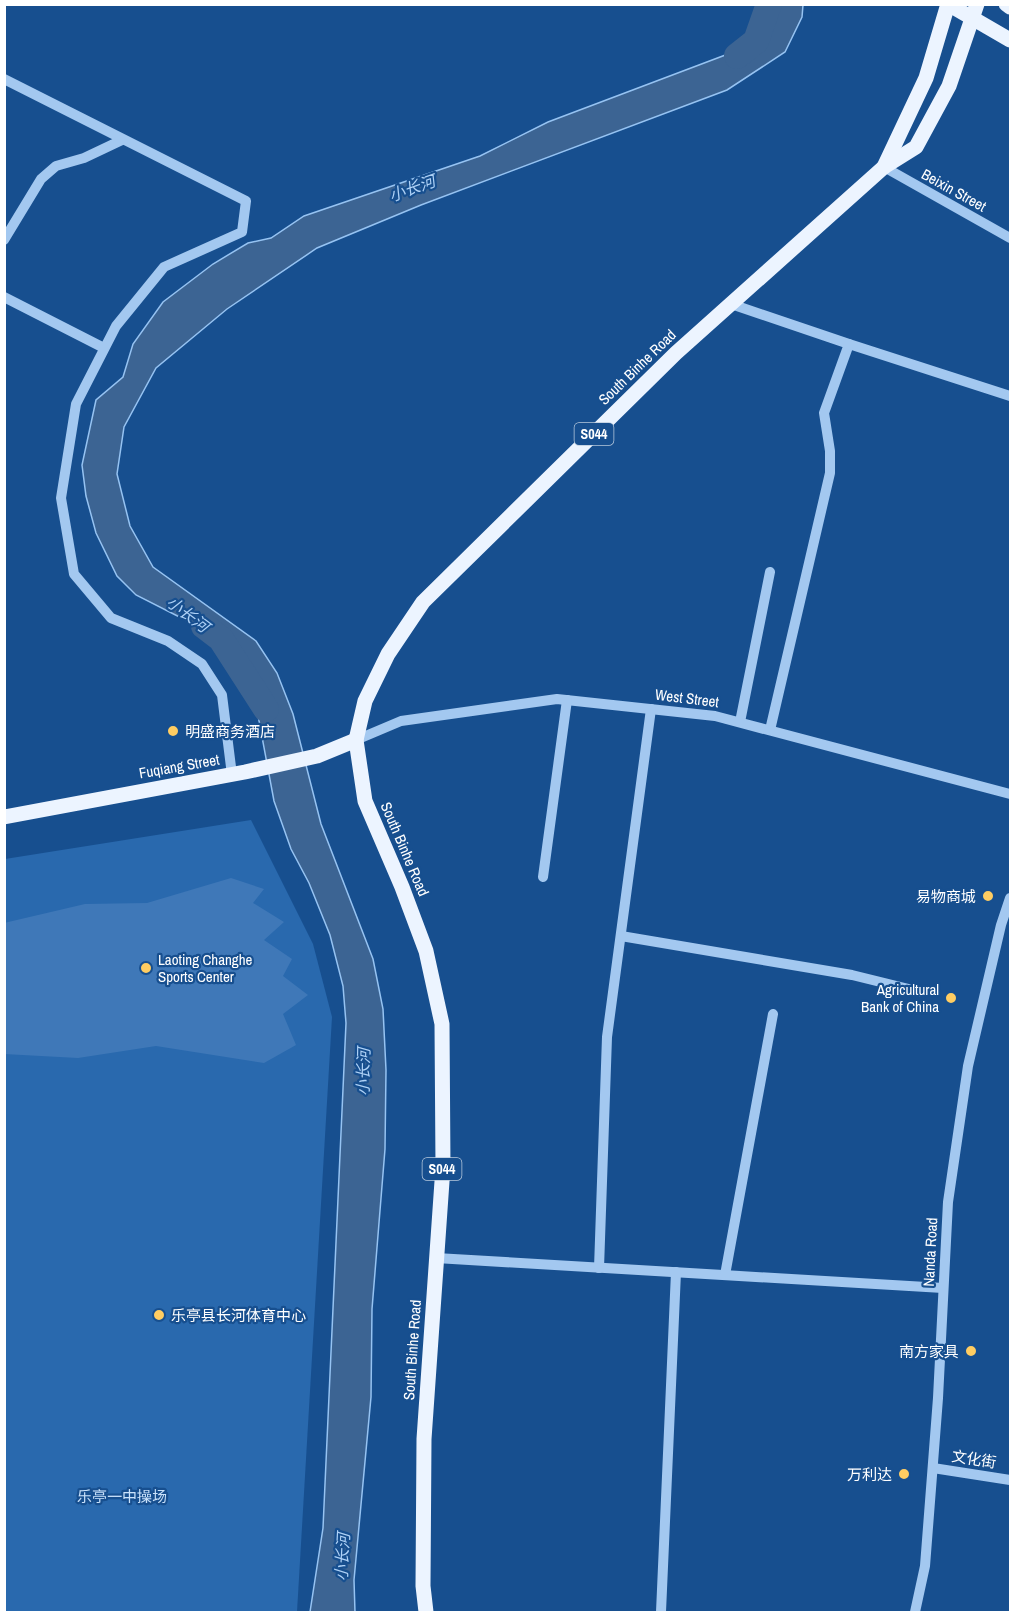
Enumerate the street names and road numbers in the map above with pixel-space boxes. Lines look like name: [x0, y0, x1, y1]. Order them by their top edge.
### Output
street label: Beixin Street: [918, 164, 991, 217]
street label: South Binhe Road: [594, 325, 680, 409]
road number: S044: [574, 423, 614, 445]
street label: West Street: [654, 684, 721, 712]
street label: Fuqiang Street: [137, 748, 221, 783]
street label: South Binhe Road: [376, 799, 434, 899]
road number: S044: [422, 1158, 462, 1180]
street label: Nanda Road: [918, 1217, 942, 1287]
street label: South Binhe Road: [398, 1299, 426, 1401]
street label: 文化街: [950, 1445, 998, 1473]

